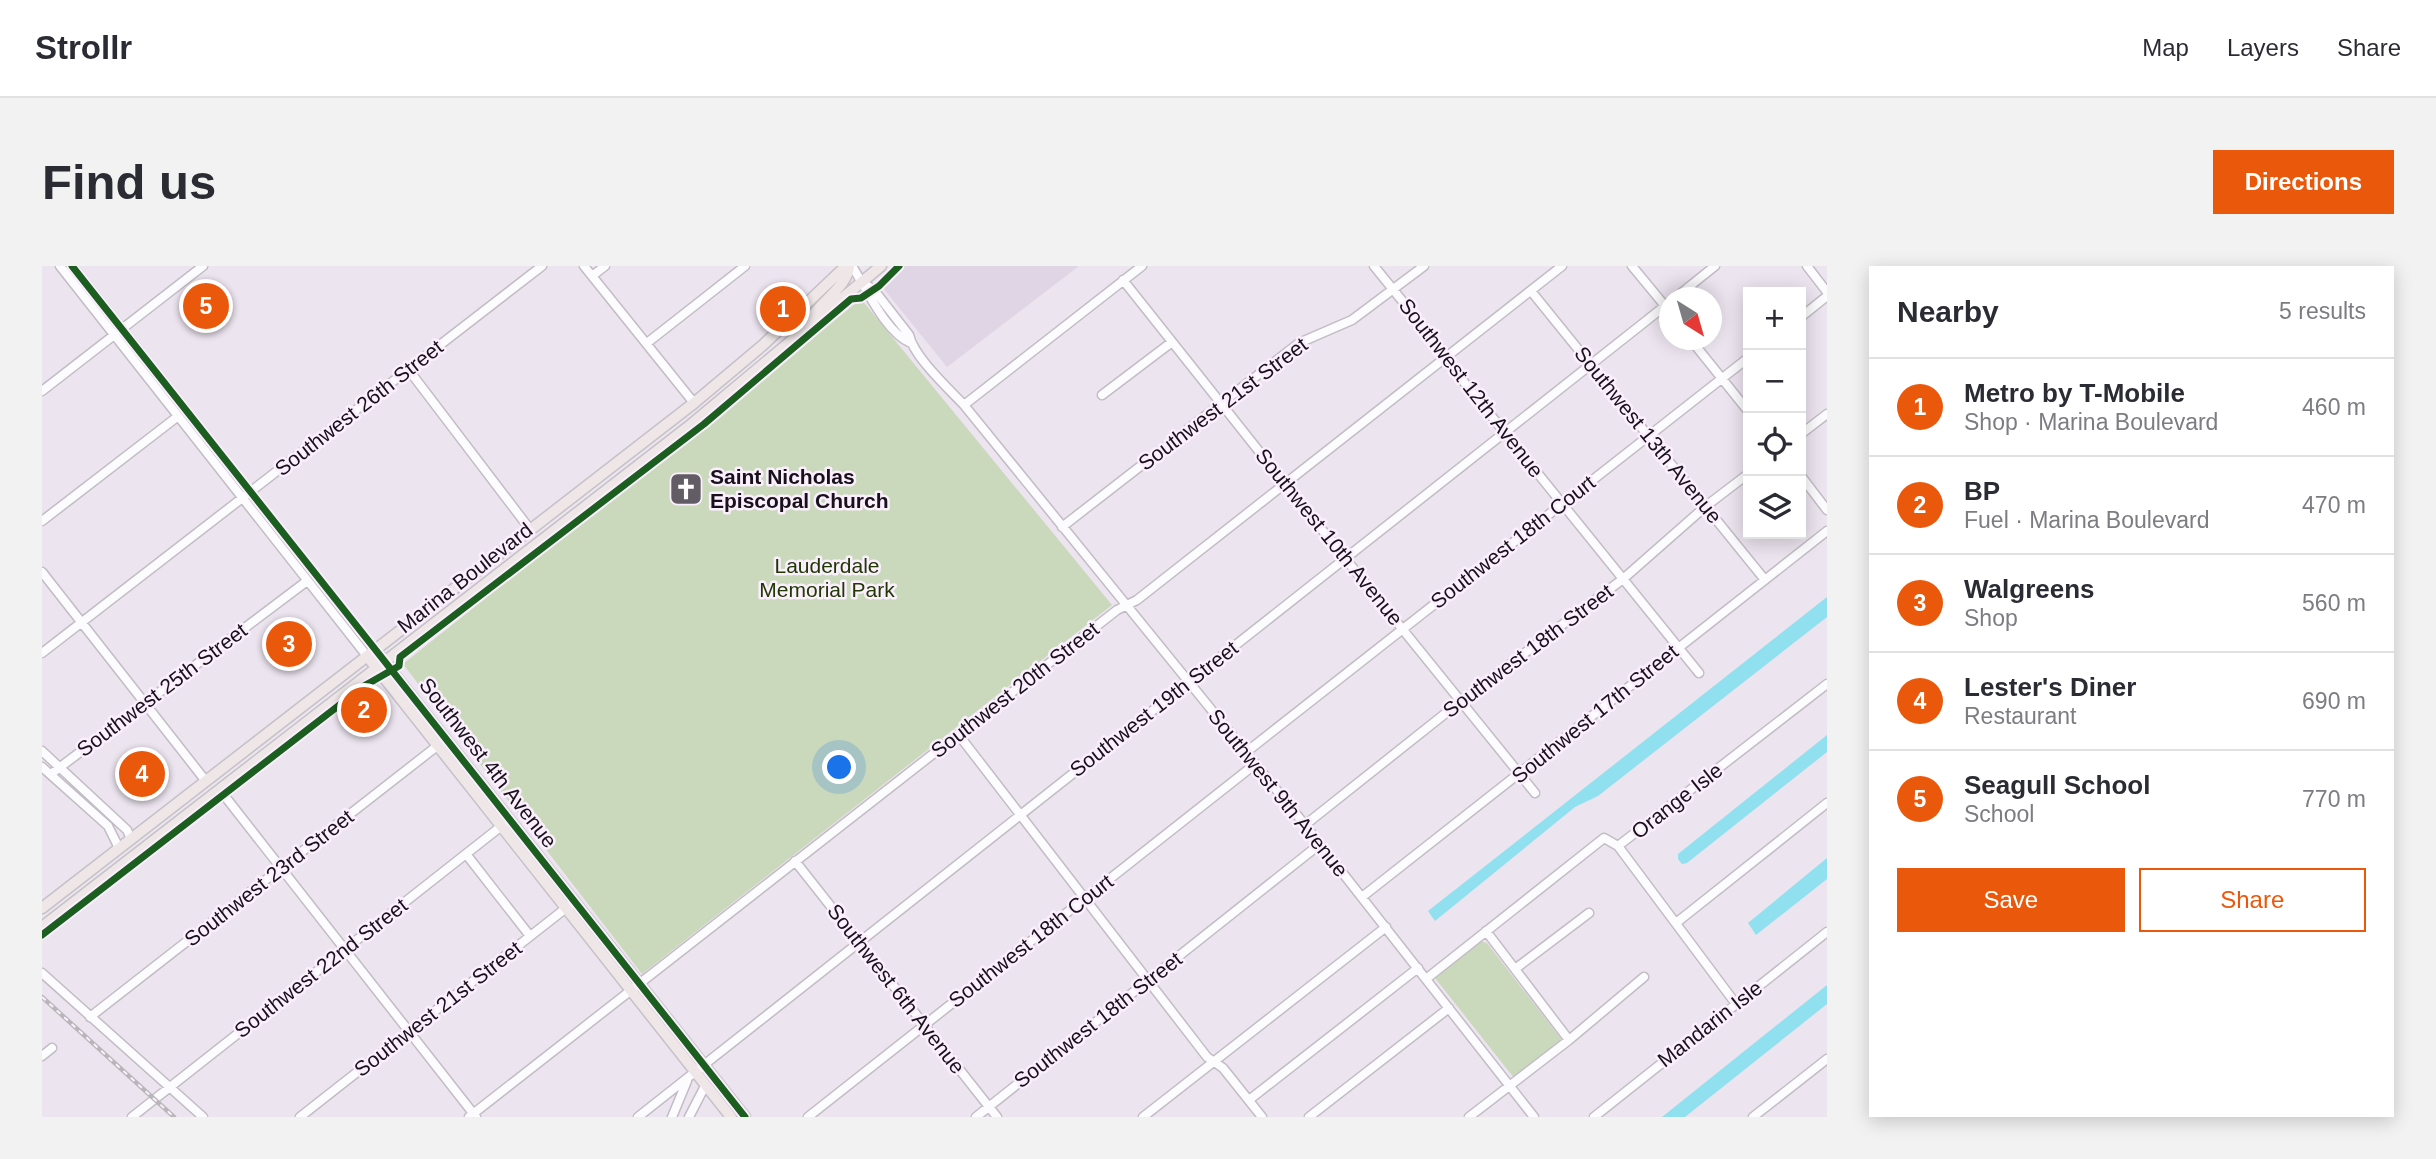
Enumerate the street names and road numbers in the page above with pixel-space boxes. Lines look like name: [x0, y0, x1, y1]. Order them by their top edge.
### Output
street label: Southwest 12th Avenue: [1395, 294, 1548, 482]
street label: Southwest 21st Street: [1134, 332, 1312, 475]
street label: Southwest 26th Street: [270, 335, 447, 480]
street label: Southwest 13th Avenue: [1570, 342, 1727, 528]
street label: Southwest 10th Avenue: [1251, 444, 1408, 630]
street label: Southwest 18th Court: [1426, 470, 1599, 613]
street label: Marina Boulevard: [393, 518, 537, 637]
street label: Southwest 18th Street: [1438, 579, 1617, 722]
street label: Southwest 20th Street: [926, 617, 1103, 762]
street label: Southwest 25th Street: [72, 618, 251, 761]
street label: Southwest 19th Street: [1065, 636, 1242, 781]
street label: Southwest 17th Street: [1507, 640, 1682, 788]
street label: Southwest 4th Avenue: [415, 673, 562, 852]
street label: Southwest 9th Avenue: [1204, 704, 1353, 881]
street label: Orange Isle: [1627, 758, 1727, 843]
street label: Southwest 23rd Street: [180, 804, 358, 951]
street label: Southwest 18th Court: [944, 869, 1117, 1012]
street label: Southwest 22nd Street: [230, 893, 412, 1042]
street label: Southwest 6th Avenue: [823, 899, 970, 1078]
street label: Southwest 21st Street: [350, 936, 526, 1081]
street label: Southwest 18th Street: [1009, 947, 1186, 1092]
street label: Mandarin Isle: [1653, 976, 1766, 1071]

